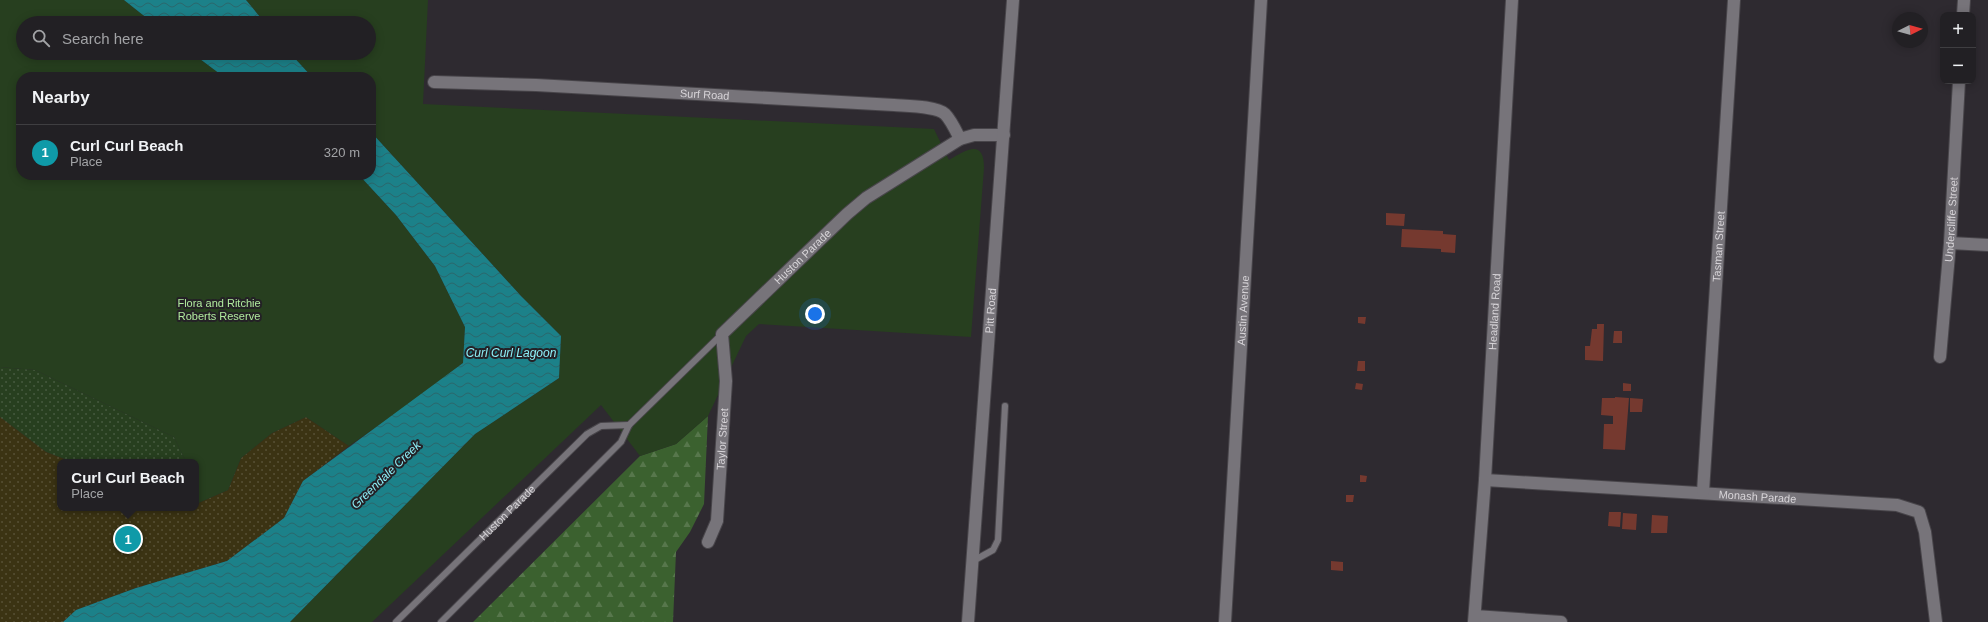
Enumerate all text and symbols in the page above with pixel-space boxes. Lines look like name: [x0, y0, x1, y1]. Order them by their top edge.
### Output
north arrow: [1892, 12, 1928, 48]
map controls: [1940, 12, 1976, 84]
button: +: [1940, 12, 1976, 48]
search box: [16, 16, 376, 60]
icon: search: [30, 27, 52, 49]
text: Search here: [62, 30, 144, 47]
button: −: [1940, 48, 1976, 84]
street label: Surf Road: [680, 87, 730, 102]
text: Nearby: [32, 88, 90, 107]
text: Curl Curl Beach: [70, 137, 183, 154]
text: 1: [41, 145, 49, 160]
text: 320 m: [324, 145, 360, 160]
text: Place: [70, 154, 103, 169]
street label: Undercliffe Street: [1942, 177, 1960, 262]
street label: Tasman Street: [1710, 211, 1727, 282]
street label: Huston Parade: [772, 227, 833, 286]
street label: Headland Road: [1486, 273, 1503, 350]
street label: Austin Avenue: [1235, 275, 1251, 346]
street label: Pitt Road: [983, 288, 998, 334]
park label: Flora and Ritchie Roberts Reserve: [177, 297, 261, 322]
your location: [805, 304, 825, 324]
water label: Curl Curl Lagoon: [466, 346, 557, 360]
street label: Taylor Street: [714, 408, 730, 470]
water label: Greendale Creek: [348, 438, 424, 512]
popup: [57, 459, 199, 511]
text: Curl Curl Beach: [71, 469, 185, 486]
street label: Huston Parade: [477, 483, 538, 543]
text: Place: [71, 486, 104, 501]
street label: Monash Parade: [1718, 488, 1797, 505]
pin: 1: [115, 524, 141, 554]

